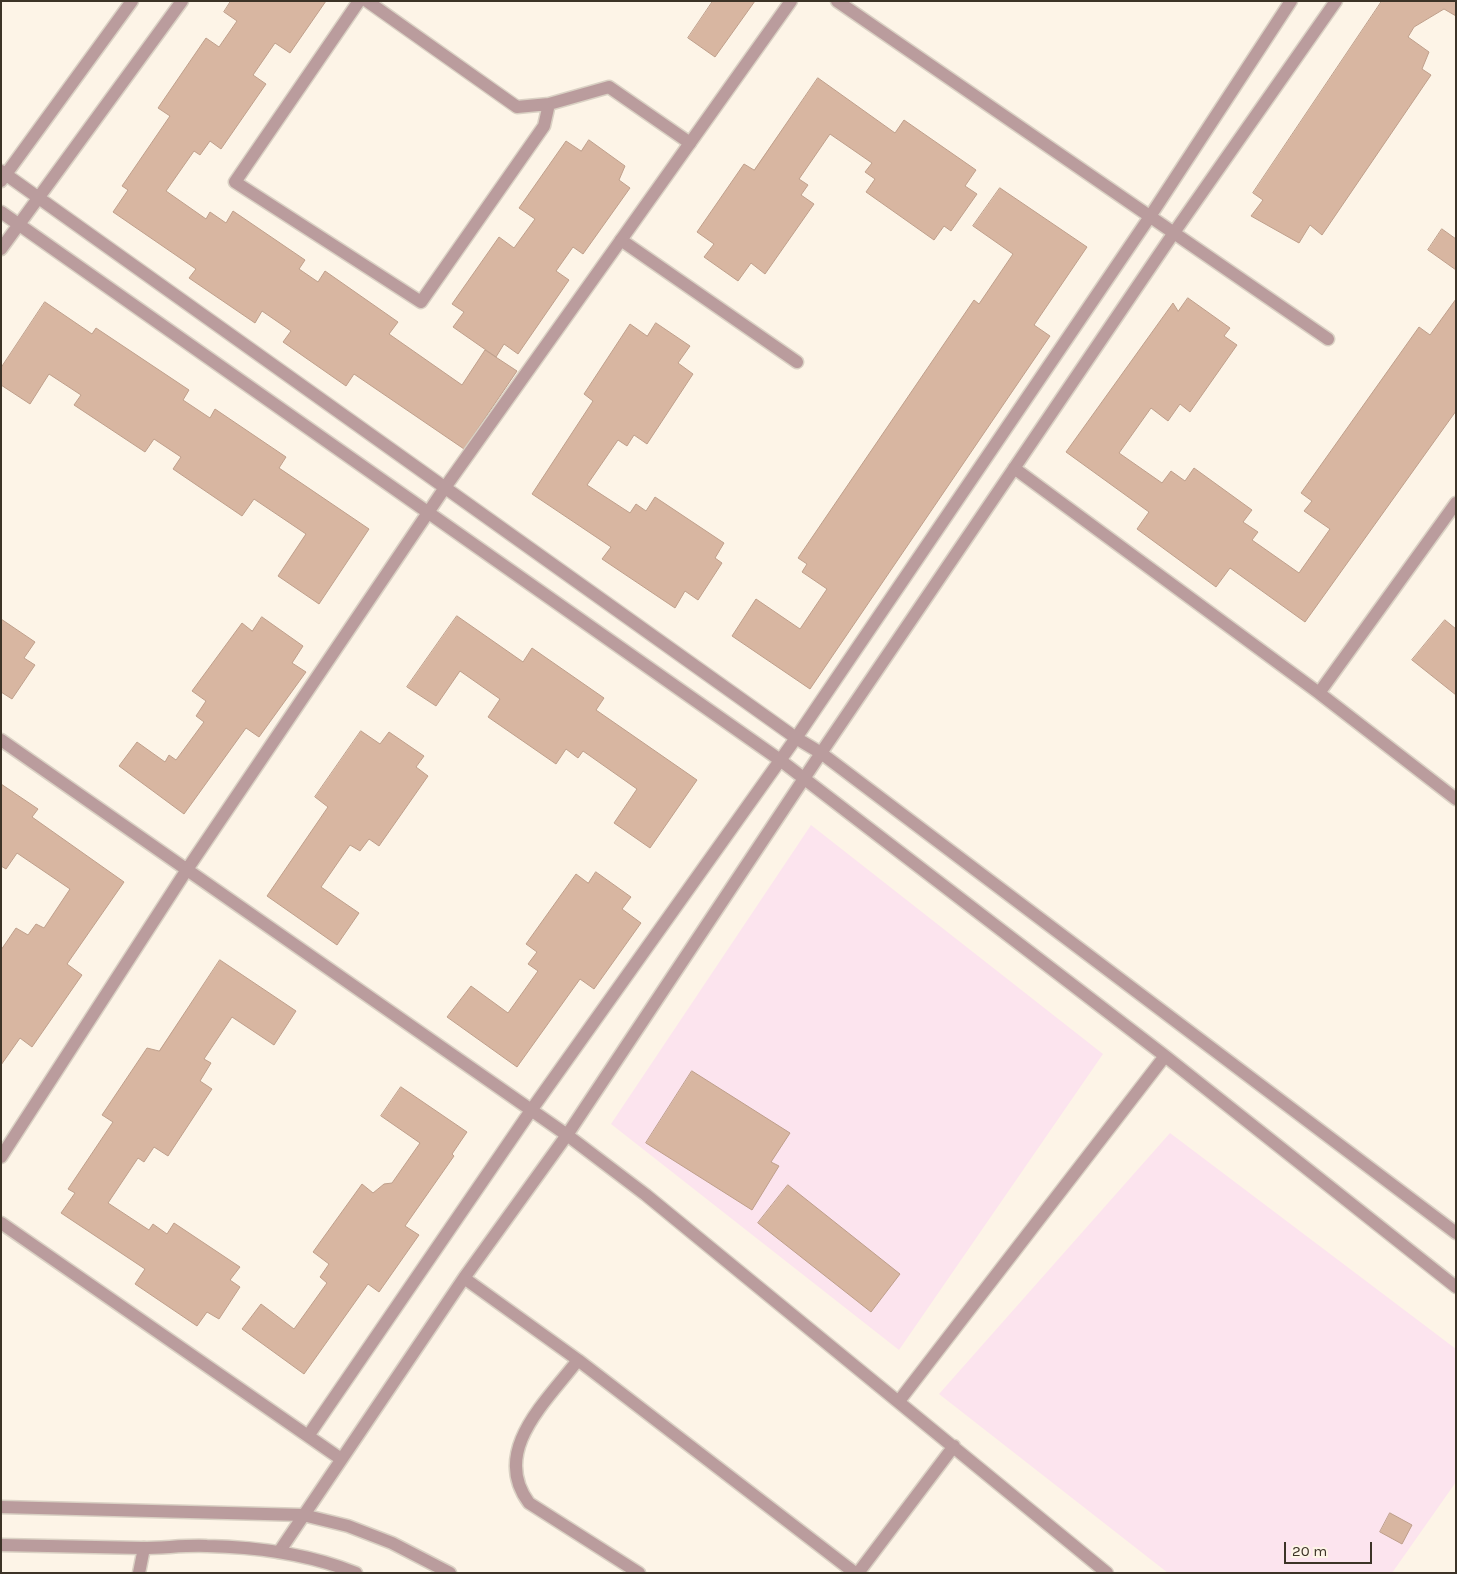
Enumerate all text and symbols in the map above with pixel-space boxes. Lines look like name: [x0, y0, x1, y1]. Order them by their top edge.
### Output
scale bar: [1287, 1532, 1374, 1564]
text: 20 m: [1292, 1542, 1327, 1560]

